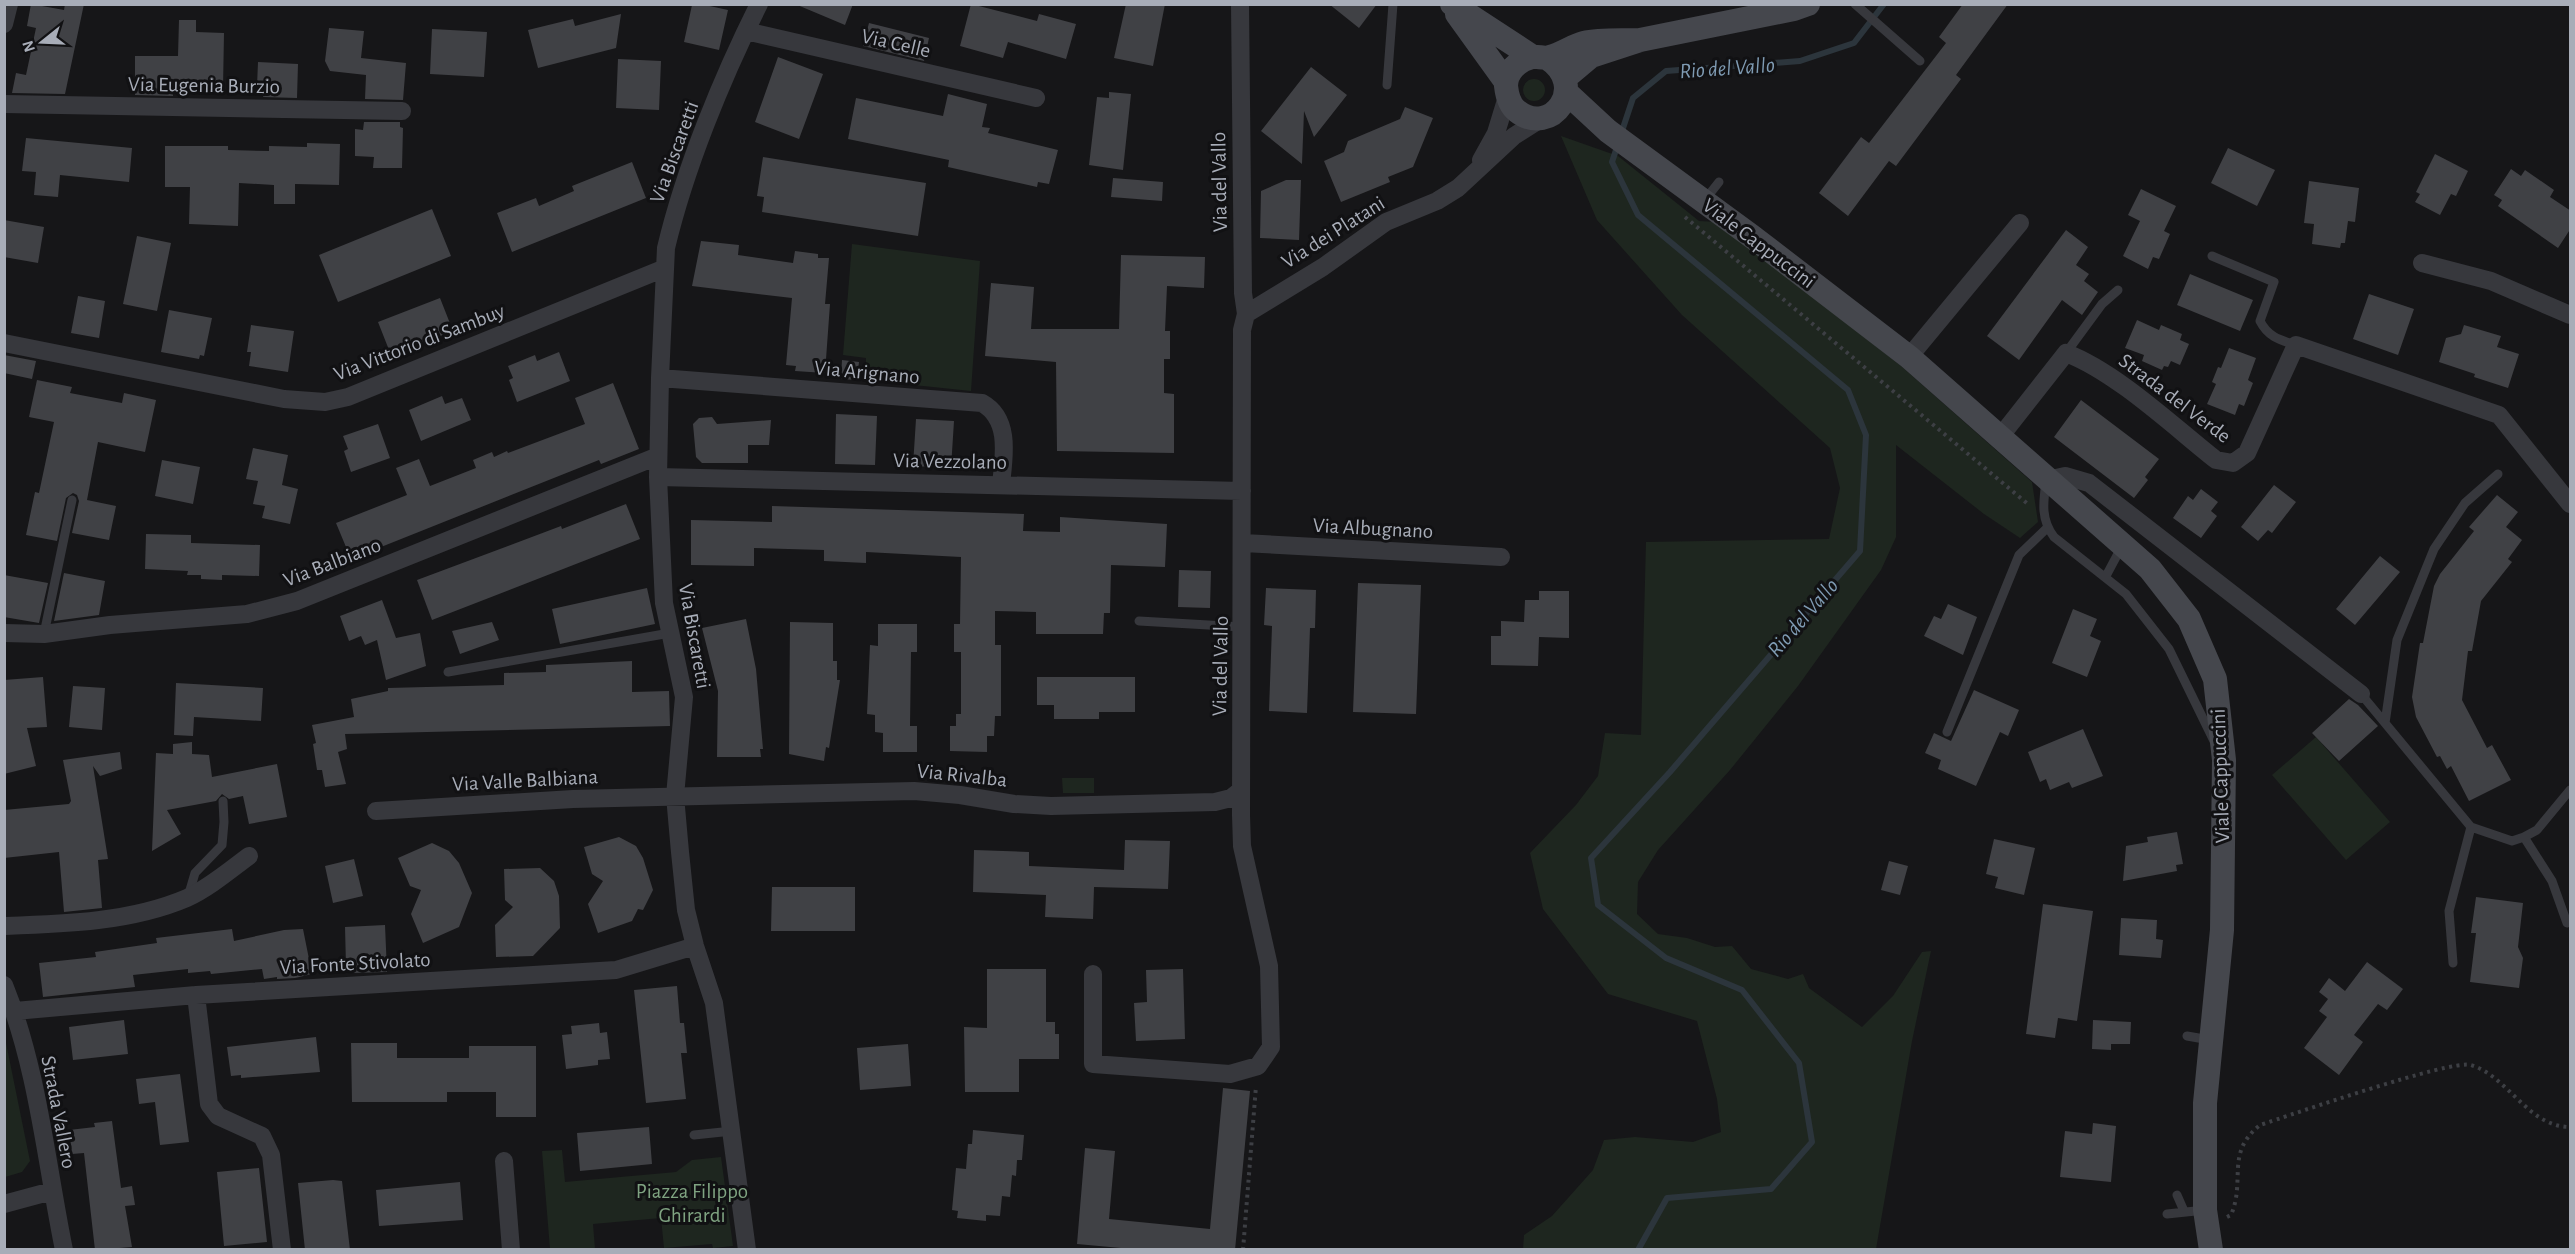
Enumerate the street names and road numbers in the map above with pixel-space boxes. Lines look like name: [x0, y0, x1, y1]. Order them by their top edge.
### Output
street label: Via Celle: [859, 25, 933, 62]
street label: Via Eugenia Burzio: [128, 74, 280, 97]
street label: Via Biscaretti: [646, 99, 703, 206]
street label: Via del Vallo: [1208, 132, 1231, 232]
street label: Via dei Platani: [1278, 192, 1388, 272]
street label: Viale Cappuccini: [1699, 194, 1819, 292]
street label: Via Vittorio di Sambuy: [331, 300, 508, 385]
street label: Strada del Verde: [2115, 350, 2235, 447]
street label: Via Arignano: [813, 357, 920, 388]
street label: Via Vezzolano: [893, 450, 1007, 473]
street label: Via Albugnano: [1312, 515, 1434, 542]
street label: Via Balbiano: [280, 534, 384, 591]
street label: Via Biscaretti: [675, 582, 714, 690]
street label: Via del Vallo: [1209, 616, 1232, 716]
street label: Viale Cappuccini: [2208, 708, 2233, 844]
street label: Via Rivalba: [916, 760, 1008, 791]
street label: Via Valle Balbiana: [452, 766, 599, 795]
street label: Via Fonte Stivolato: [279, 949, 431, 978]
street label: Strada Vallero: [37, 1054, 80, 1170]

